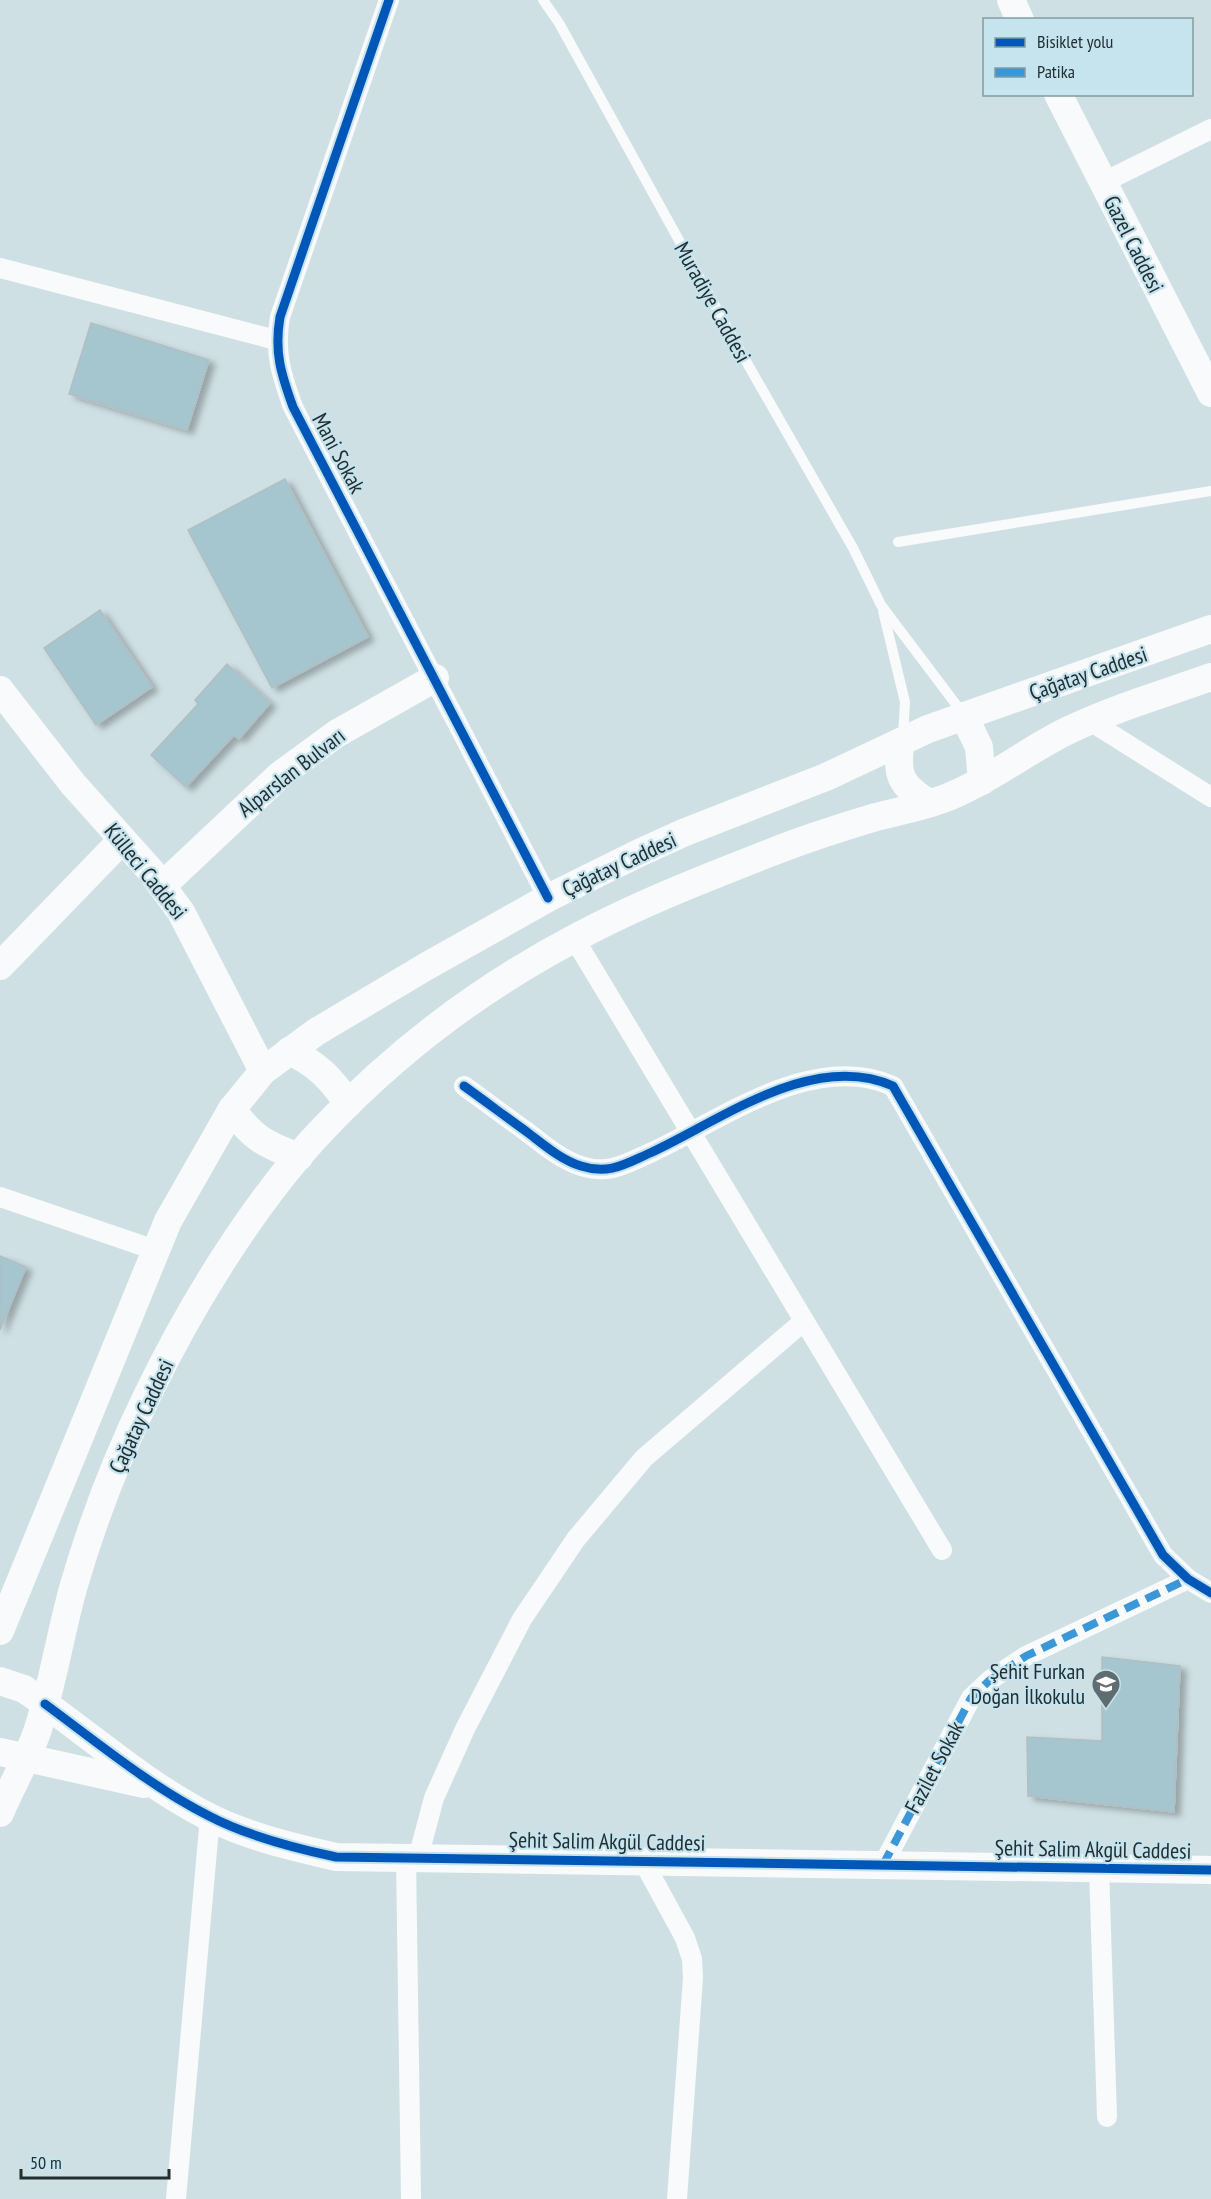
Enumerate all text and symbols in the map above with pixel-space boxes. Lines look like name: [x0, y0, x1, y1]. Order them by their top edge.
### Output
legend: [983, 18, 1193, 96]
text: Bisiklet yolu: [1037, 30, 1113, 53]
text: Patika: [1037, 60, 1075, 83]
street label: Gazel Caddesi: [1098, 191, 1170, 297]
street label: Muradiye Caddesi: [668, 237, 758, 367]
street label: Mani Sokak: [306, 408, 372, 498]
street label: Çağatay Caddesi: [1025, 640, 1151, 706]
street label: Alparslan Bulvarı: [232, 721, 350, 823]
street label: Külleci Caddesi: [99, 817, 193, 925]
street label: Çağatay Caddesi: [557, 825, 681, 903]
street label: Çağatay Caddesi: [102, 1354, 180, 1478]
place label: Şehit Furkan Doğan İlkokulu: [970, 1657, 1085, 1710]
school or university icon: Şehit Furkan Doğan İlkokulu: [1090, 1668, 1122, 1710]
street label: Fazilet Sokak: [898, 1716, 970, 1818]
street label: Şehit Salim Akgül Caddesi: [508, 1825, 706, 1857]
street label: Şehit Salim Akgül Caddesi: [994, 1833, 1192, 1865]
scale bar: [21, 2142, 170, 2180]
text: 50 m: [30, 2151, 62, 2174]

